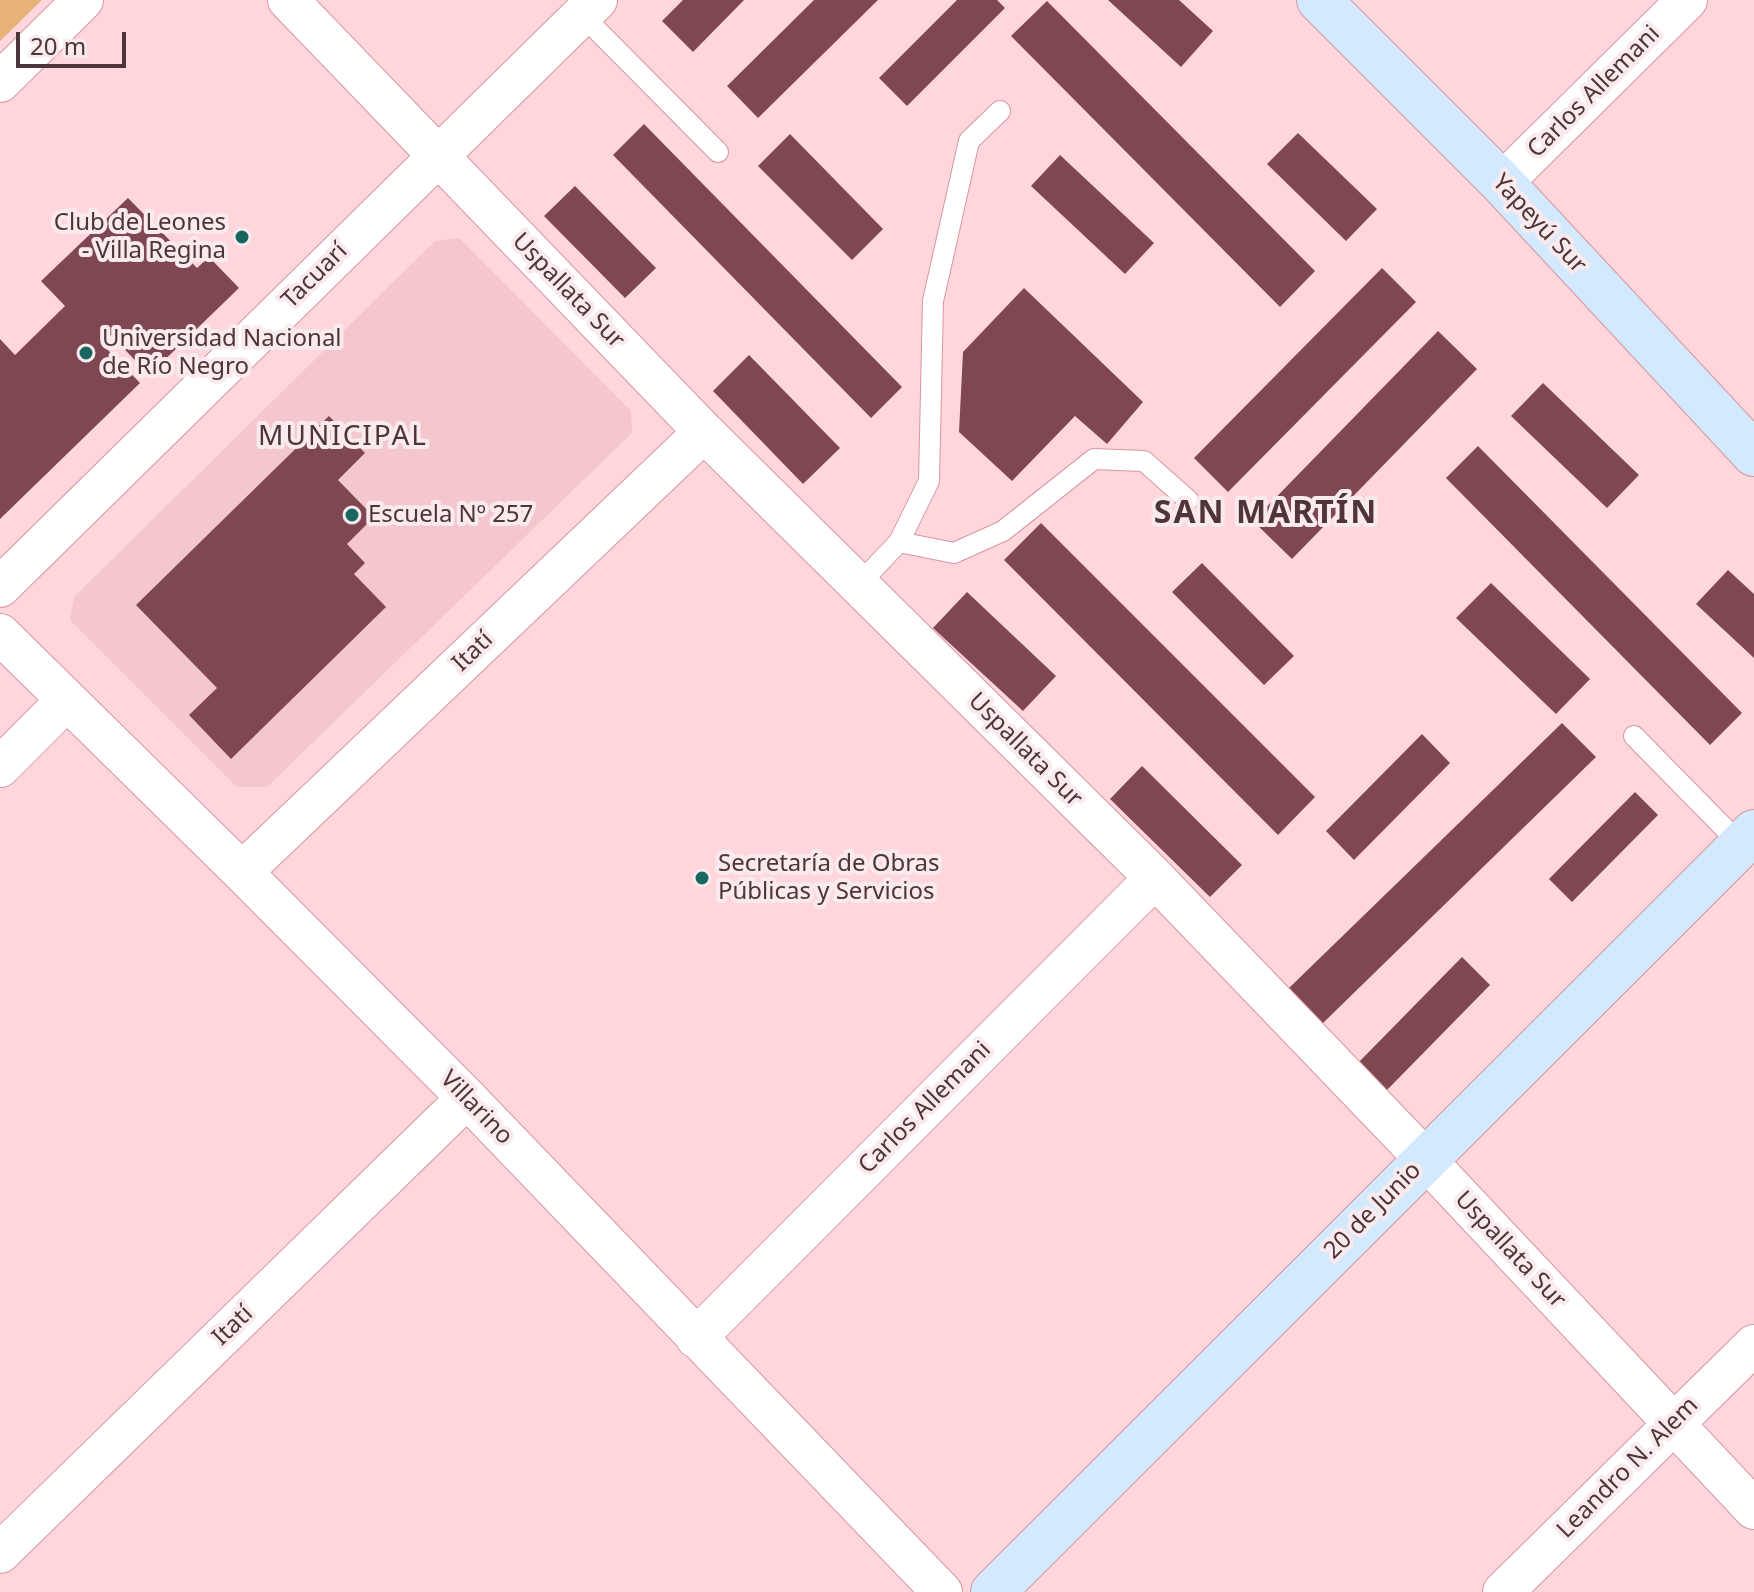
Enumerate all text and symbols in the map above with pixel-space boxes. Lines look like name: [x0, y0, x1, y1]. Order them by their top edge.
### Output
scale bar: [20, 16, 130, 66]
street label: Carlos Allemani: [1522, 20, 1666, 164]
text: 20 m: [30, 29, 86, 62]
street label: Yapeyú Sur: [1486, 169, 1592, 279]
place label: Club de Leones - Villa Regina: [54, 209, 226, 265]
street label: Uspallata Sur: [506, 227, 630, 355]
marker: Club de Leones - Villa Regina: [233, 228, 251, 246]
street label: Tacuarí: [276, 237, 354, 315]
place label: Universidad Nacional de Río Negro: [102, 325, 342, 381]
marker: Universidad Nacional de Río Negro: [77, 344, 95, 362]
district label: MUNICIPAL: [258, 420, 428, 454]
district label: SAN MARTÍN: [1154, 495, 1378, 533]
place label: Escuela Nº 257: [368, 501, 533, 529]
marker: Escuela Nº 257: [343, 506, 361, 524]
street label: Itatí: [447, 626, 499, 678]
street label: Uspallata Sur: [962, 687, 1088, 813]
place label: Secretaría de Obras Públicas y Servicios: [718, 850, 940, 906]
marker: Secretaría de Obras Públicas y Servicios: [693, 869, 711, 887]
street label: Carlos Allemani: [853, 1036, 997, 1180]
street label: Villarino: [434, 1065, 518, 1151]
street label: 20 de Junio: [1319, 1157, 1427, 1265]
street label: Uspallata Sur: [1449, 1186, 1571, 1314]
street label: Itatí: [207, 1300, 259, 1352]
street label: Leandro N. Alem: [1551, 1391, 1705, 1545]

